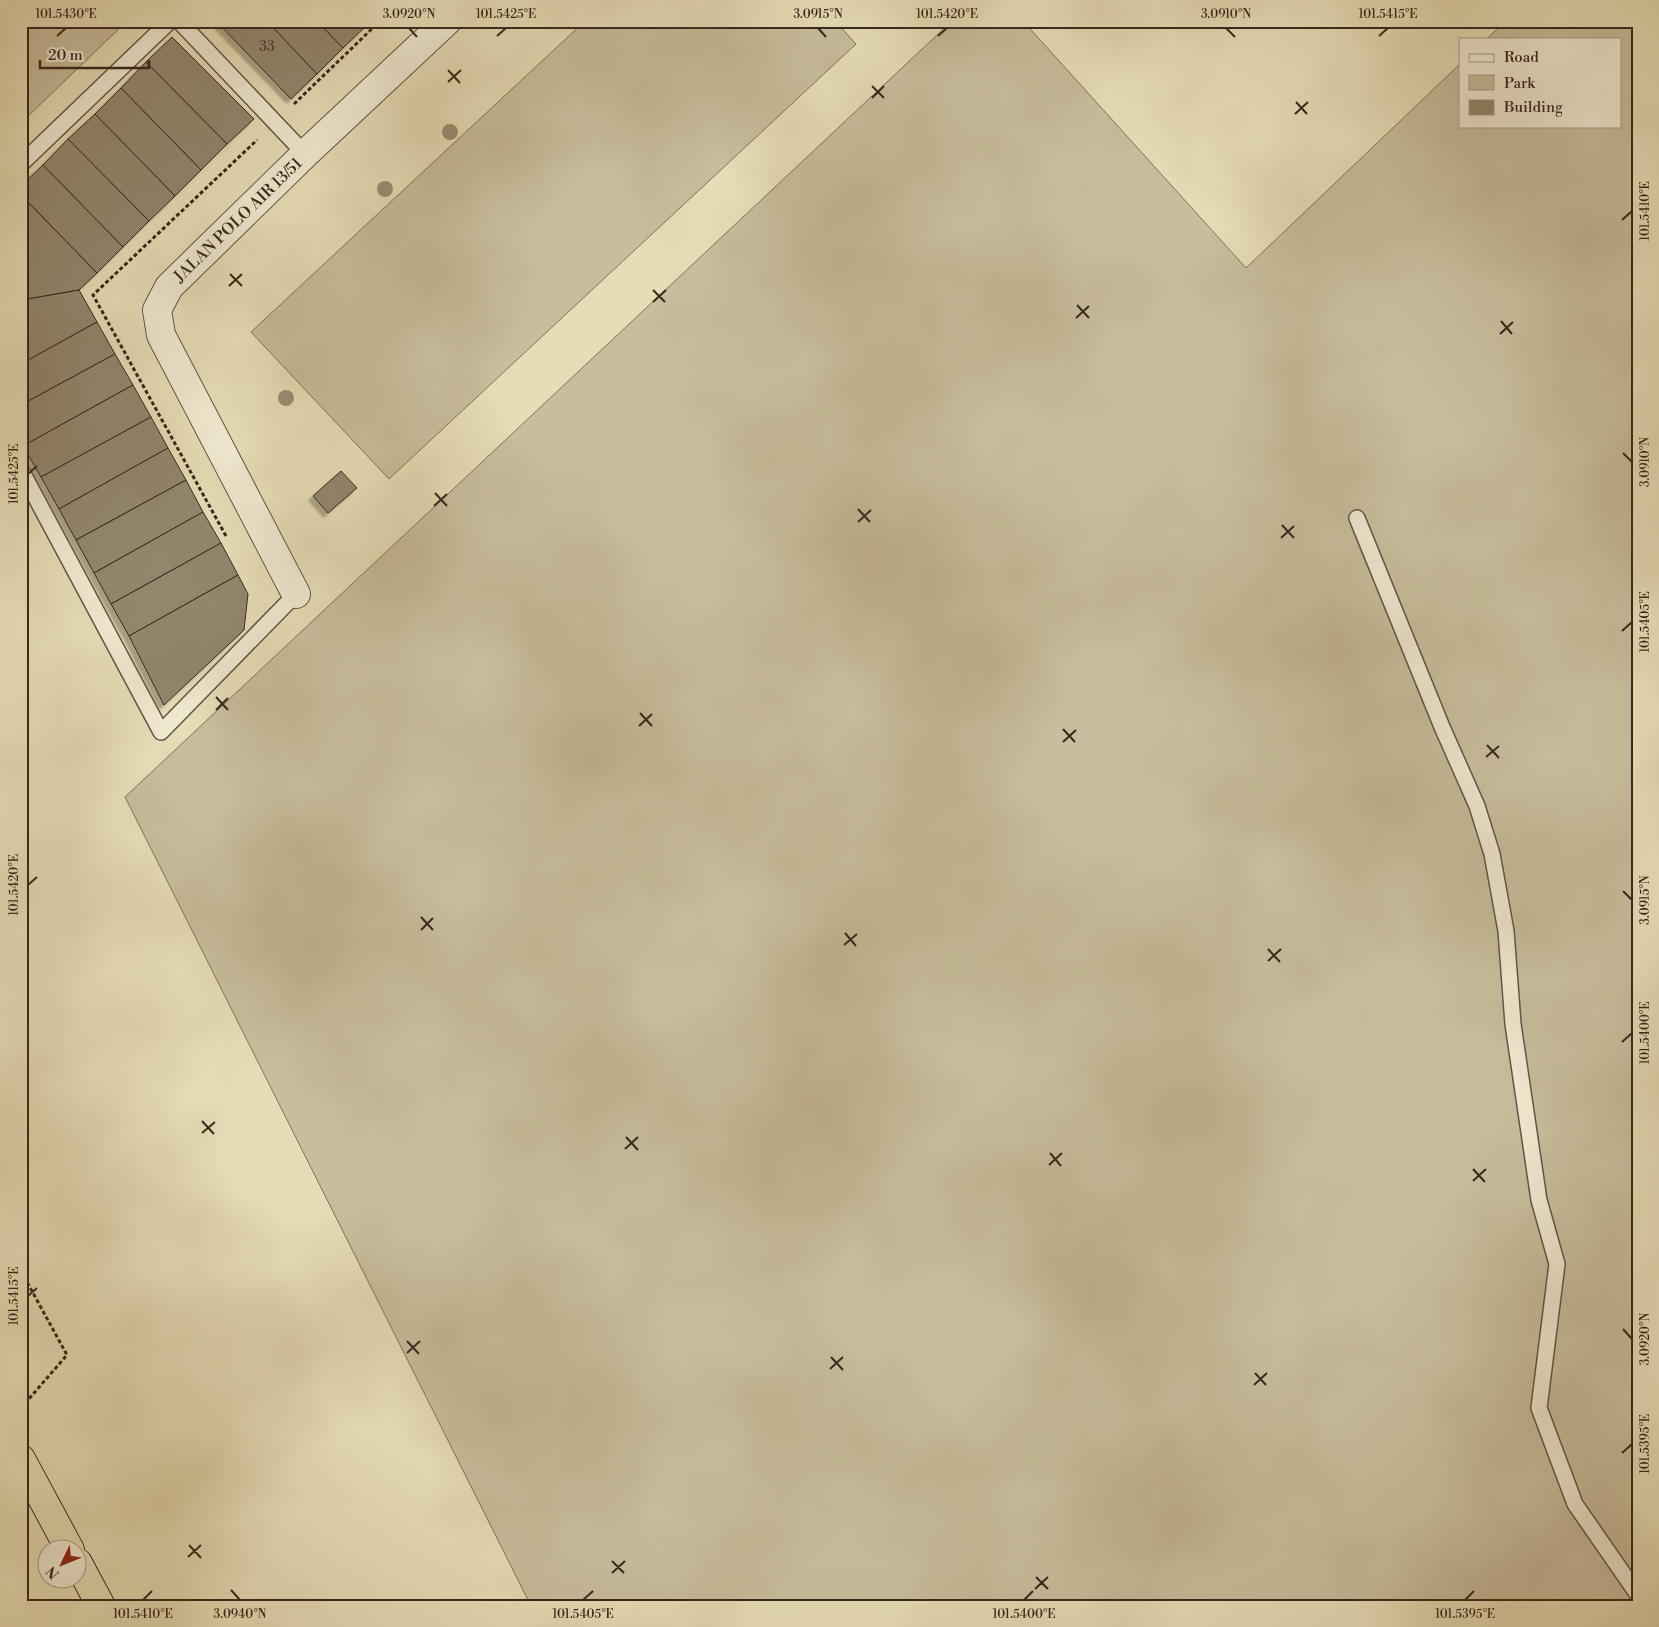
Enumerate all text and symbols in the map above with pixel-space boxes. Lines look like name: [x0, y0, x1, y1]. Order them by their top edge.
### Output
text: 101.5430°E: [35, 7, 97, 22]
text: 3.0920°N: [383, 7, 435, 22]
text: 101.5425°E: [476, 7, 536, 22]
text: 3.0915°N: [793, 7, 843, 22]
text: 101.5420°E: [916, 7, 978, 22]
text: 3.0910°N: [1201, 7, 1251, 22]
text: 101.5415°E: [1359, 7, 1417, 22]
scale bar: [40, 38, 149, 70]
house number: 33: [259, 38, 275, 56]
legend: [1459, 38, 1622, 128]
text: 20 m: [48, 46, 83, 65]
text: Road: [1504, 48, 1539, 67]
text: Park: [1504, 74, 1536, 93]
text: Building: [1503, 98, 1563, 117]
street label: JALAN POLO AIR 13/51: [169, 153, 306, 287]
text: 101.5410°E: [1638, 181, 1653, 241]
text: 3.0910°N: [1638, 437, 1653, 487]
text: 101.5425°E: [7, 444, 22, 504]
text: 101.5405°E: [1638, 591, 1653, 653]
text: 101.5420°E: [7, 854, 22, 916]
text: 3.0915°N: [1638, 875, 1653, 925]
text: 101.5400°E: [1638, 1002, 1653, 1065]
text: 101.5415°E: [7, 1267, 22, 1325]
text: 3.0920°N: [1638, 1313, 1653, 1365]
text: 101.5395°E: [1638, 1414, 1653, 1474]
north arrow: [38, 1540, 88, 1590]
text: N: [43, 1562, 64, 1582]
text: 101.5410°E: [113, 1607, 173, 1622]
text: 3.0940°N: [214, 1607, 267, 1622]
text: 101.5405°E: [552, 1607, 614, 1622]
text: 101.5400°E: [993, 1607, 1056, 1622]
text: 101.5395°E: [1435, 1607, 1495, 1622]

